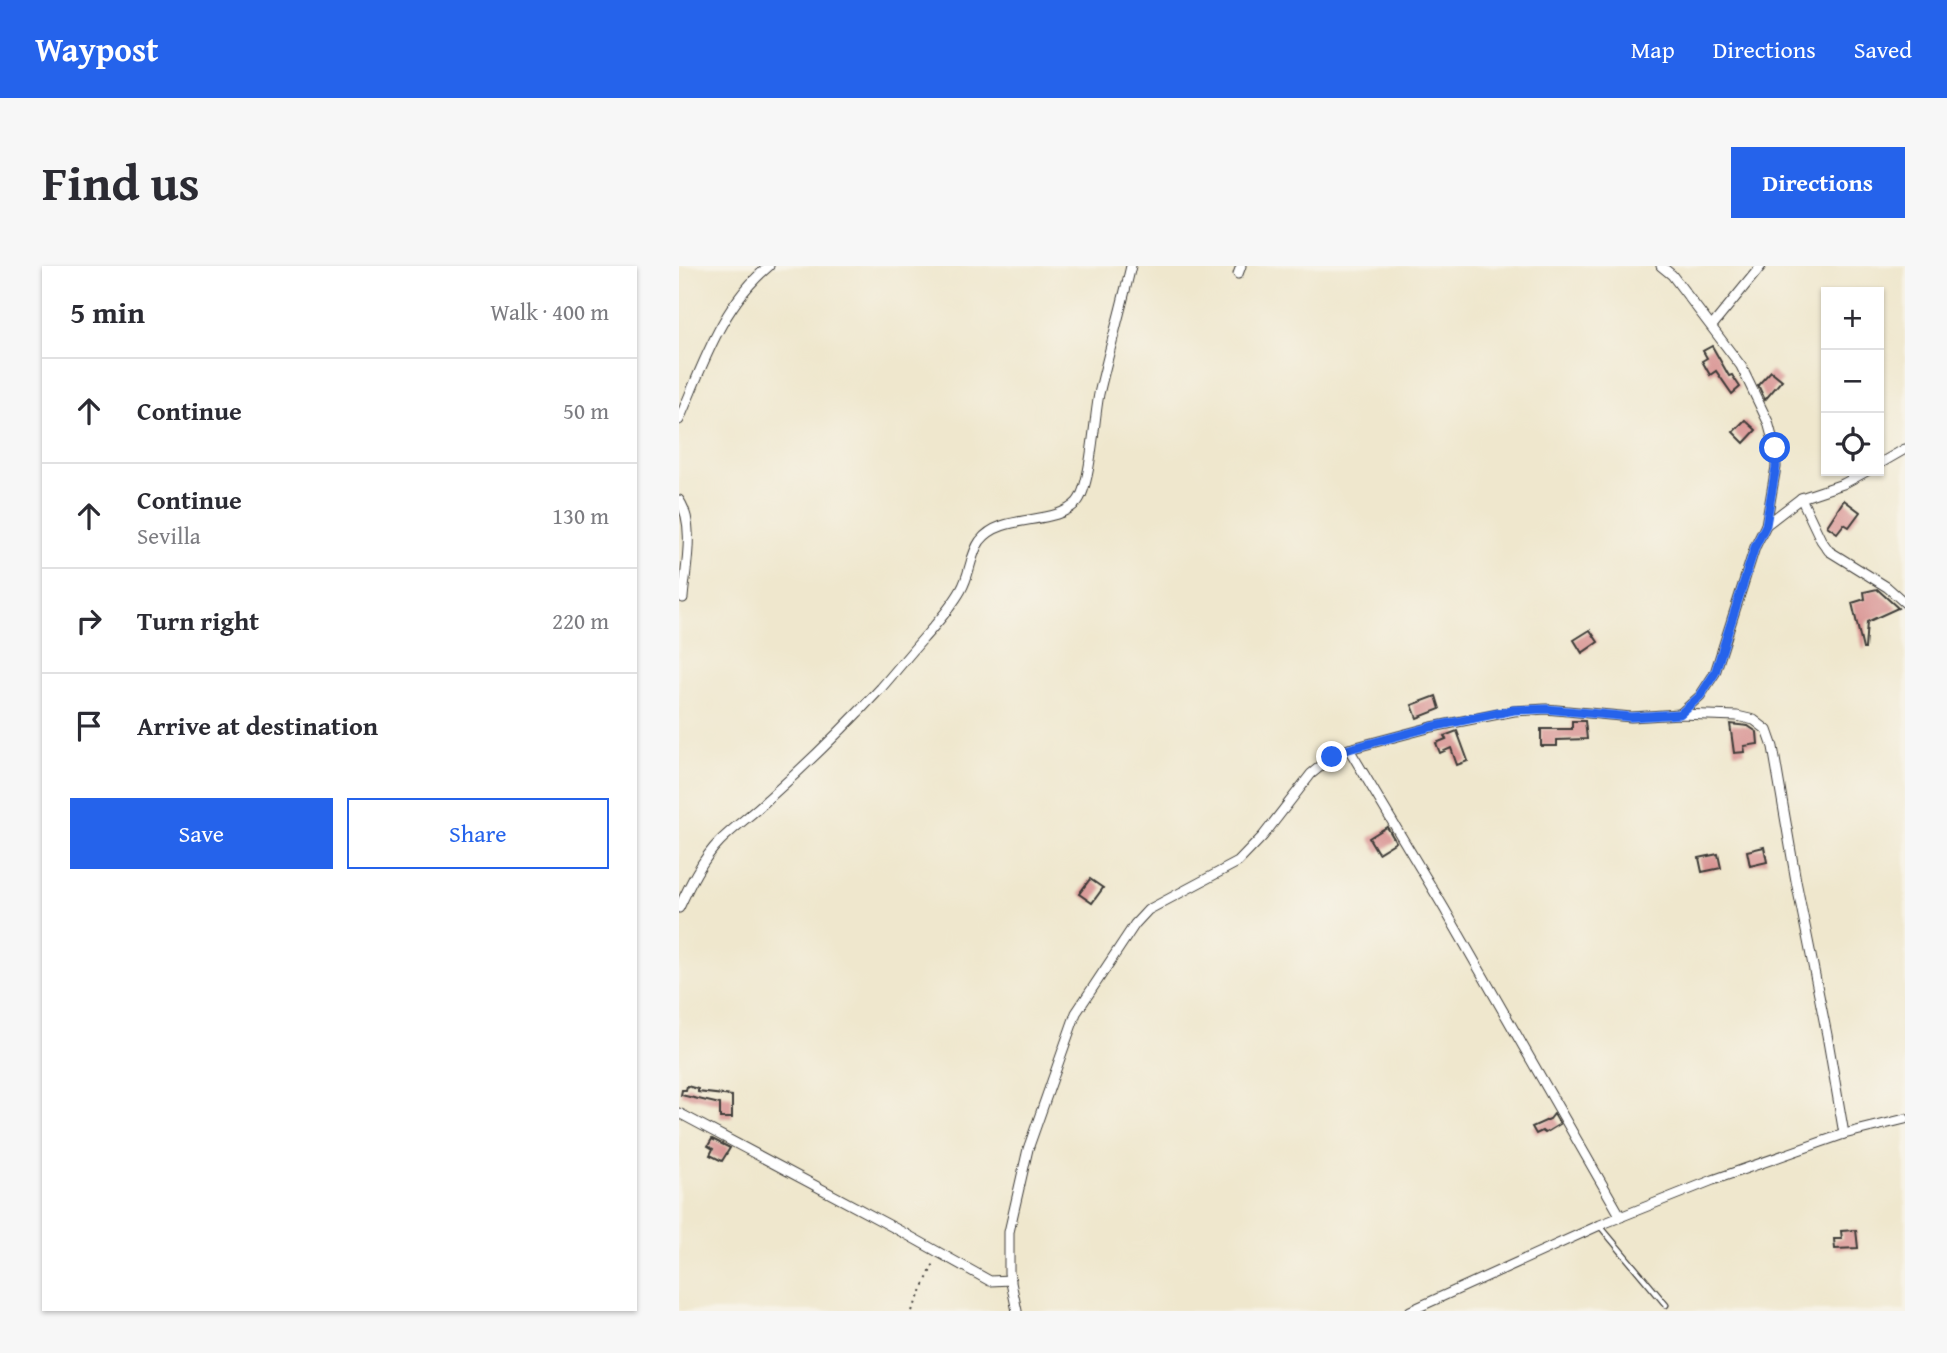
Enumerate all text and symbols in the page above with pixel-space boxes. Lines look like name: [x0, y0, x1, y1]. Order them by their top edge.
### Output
text: Waypost: [35, 25, 159, 73]
text: Map: [1631, 32, 1675, 67]
text: Directions: [1713, 32, 1816, 67]
text: Saved: [1854, 32, 1912, 67]
text: Find us: [42, 146, 200, 218]
button: Directions: [1731, 147, 1905, 218]
map controls: [1821, 287, 1884, 476]
button: +: [1821, 287, 1884, 350]
text: 5 min: [70, 290, 145, 334]
text: Walk · 400 m: [490, 295, 609, 328]
button: −: [1821, 350, 1884, 413]
text: Continue: [137, 391, 242, 430]
icon: ahead: [70, 392, 108, 430]
text: 50 m: [563, 394, 609, 427]
button: locate: [1821, 413, 1884, 476]
route start: [1759, 432, 1790, 463]
text: Continue: [137, 480, 242, 519]
icon: ahead: [70, 497, 108, 535]
text: 130 m: [552, 499, 609, 532]
text: Sevilla: [137, 519, 201, 552]
text: Turn right: [137, 601, 259, 640]
icon: right: [70, 602, 108, 640]
text: 220 m: [552, 604, 609, 637]
text: Arrive at destination: [137, 706, 378, 745]
icon: arrive: [70, 707, 108, 745]
route end: [1316, 741, 1347, 772]
button: Save: [70, 798, 333, 869]
button: Share: [347, 798, 609, 869]

